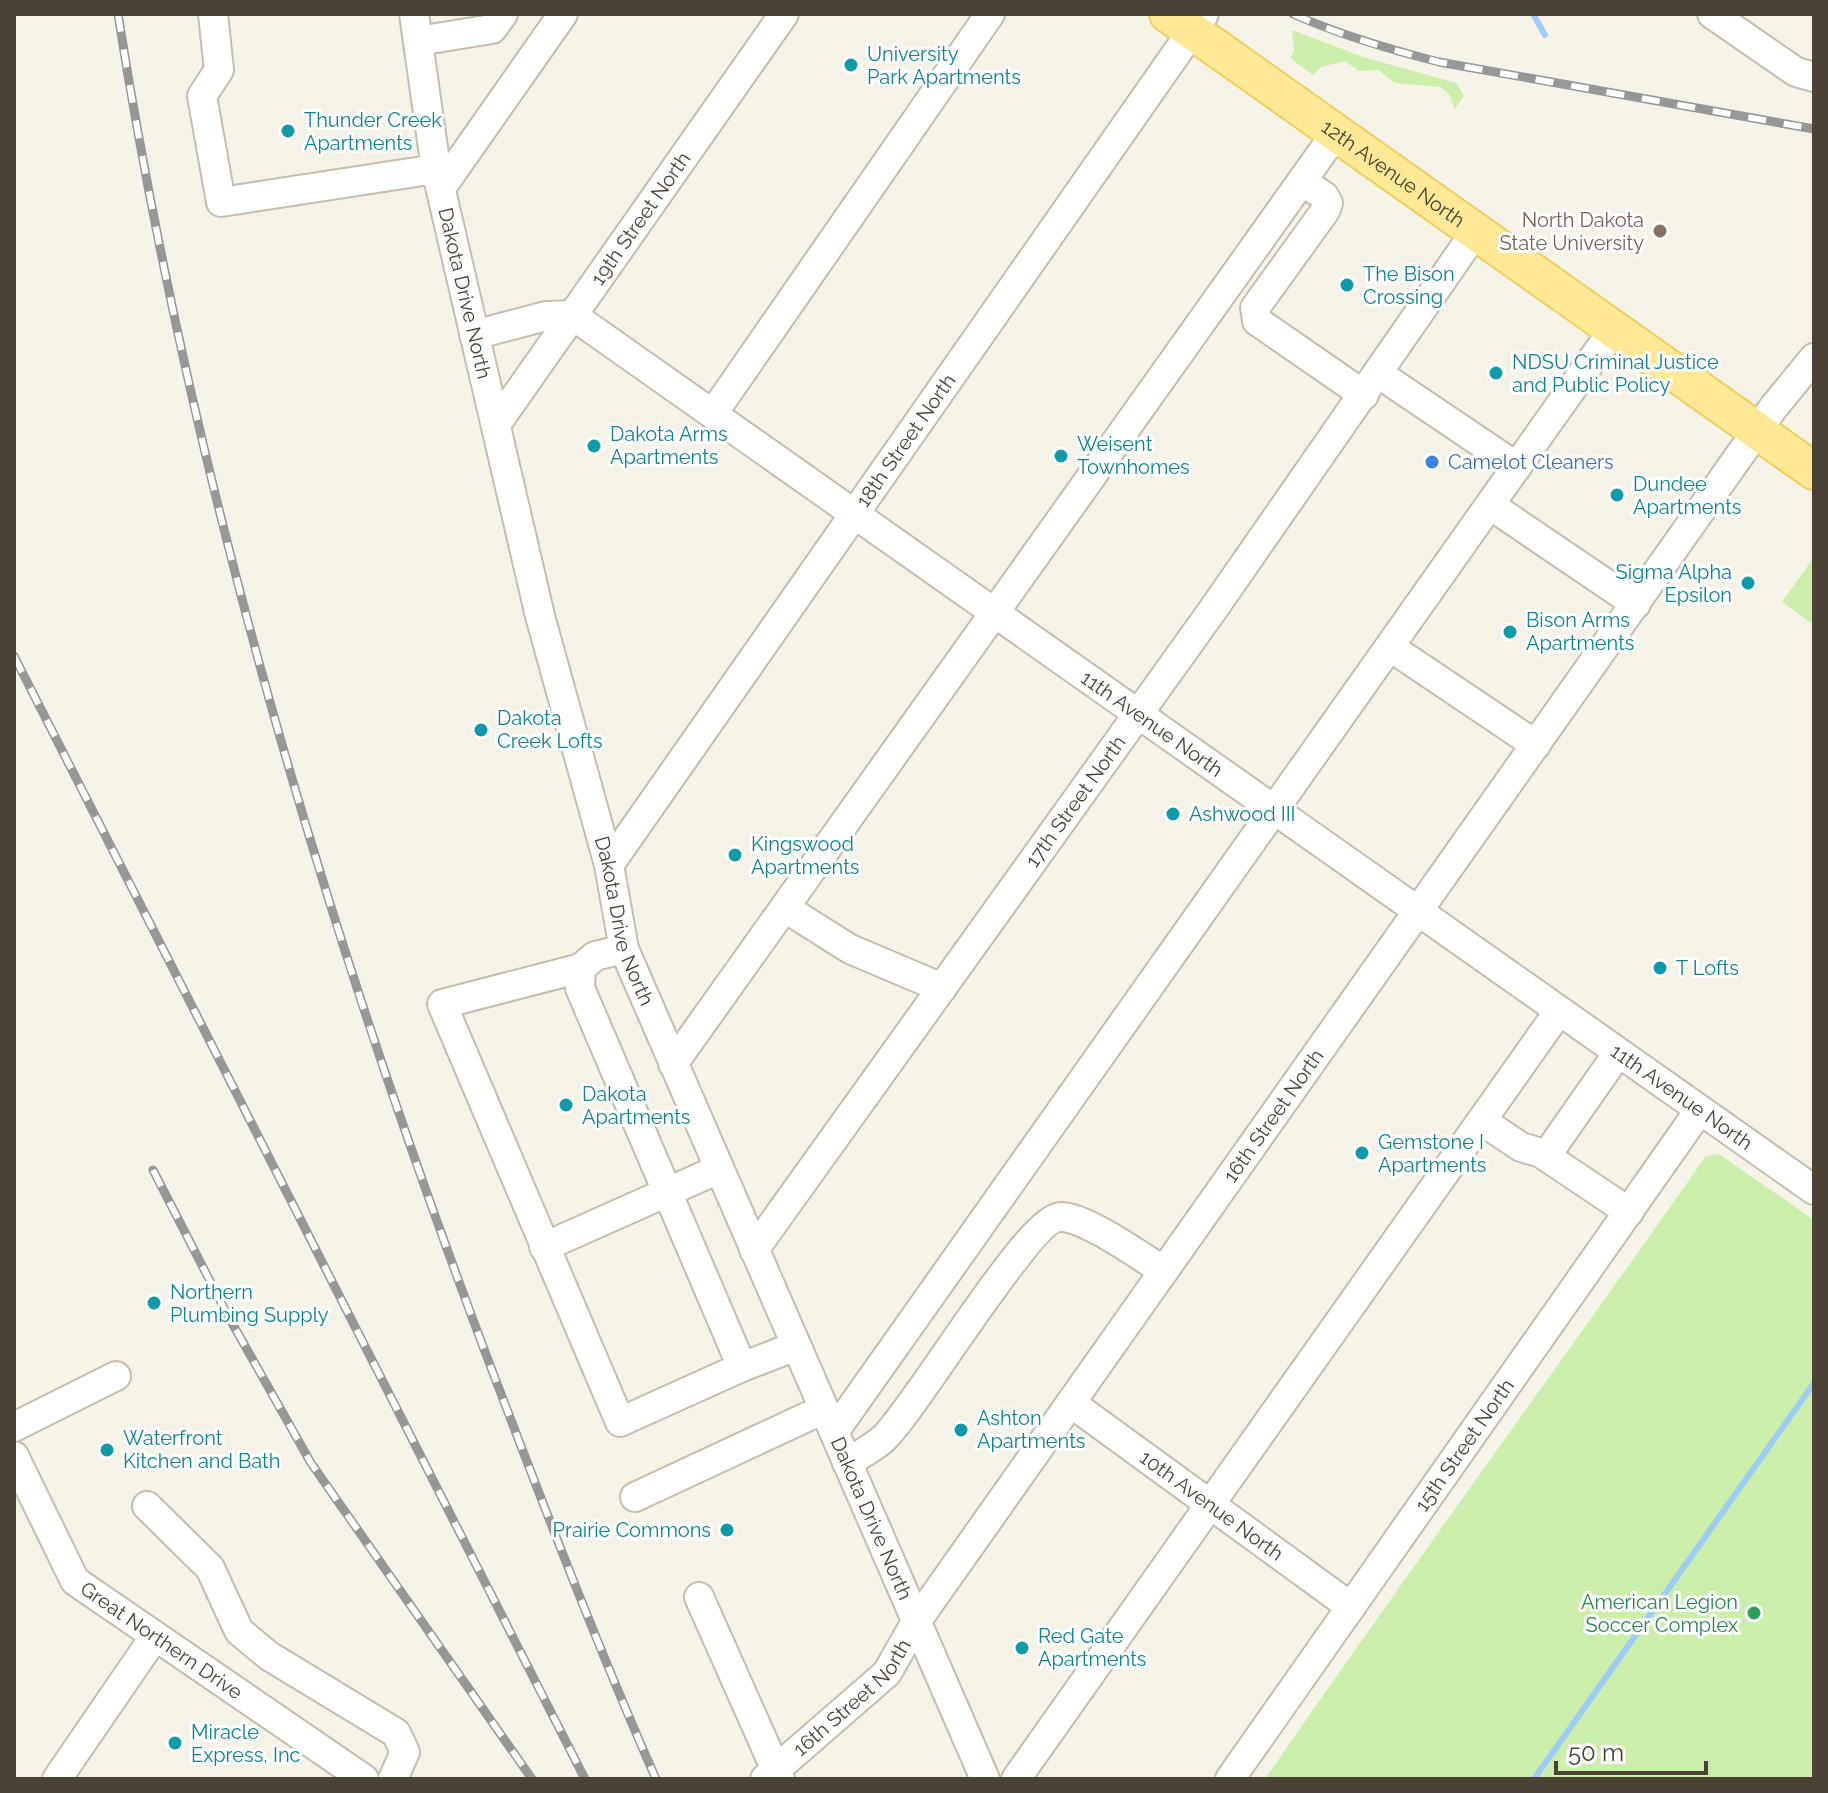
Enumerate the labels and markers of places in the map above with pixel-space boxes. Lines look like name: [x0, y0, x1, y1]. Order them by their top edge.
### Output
place label: University Park Apartments: [867, 42, 1021, 89]
marker: University Park Apartments: [842, 56, 860, 74]
place label: Thunder Creek Apartments: [304, 108, 442, 155]
marker: Thunder Creek Apartments: [279, 122, 297, 140]
place label: North Dakota State University: [1500, 208, 1644, 255]
marker: North Dakota State University: [1651, 222, 1669, 240]
place label: The Bison Crossing: [1363, 262, 1455, 309]
marker: The Bison Crossing: [1338, 276, 1356, 294]
place label: NDSU Criminal Justice and Public Policy: [1512, 350, 1719, 397]
marker: NDSU Criminal Justice and Public Policy: [1487, 364, 1505, 382]
place label: Dakota Arms Apartments: [610, 422, 728, 469]
place label: Weisent Townhomes: [1077, 432, 1190, 479]
marker: Dakota Arms Apartments: [585, 437, 603, 455]
marker: Weisent Townhomes: [1052, 447, 1070, 465]
place label: Camelot Cleaners: [1448, 450, 1614, 474]
marker: Camelot Cleaners: [1423, 453, 1441, 471]
place label: Dundee Apartments: [1633, 472, 1742, 519]
marker: Dundee Apartments: [1608, 486, 1626, 504]
place label: Sigma Alpha Epsilon: [1616, 560, 1732, 607]
marker: Sigma Alpha Epsilon: [1739, 574, 1757, 592]
place label: Bison Arms Apartments: [1526, 608, 1635, 655]
marker: Bison Arms Apartments: [1501, 623, 1519, 641]
place label: Dakota Creek Lofts: [497, 706, 603, 753]
marker: Dakota Creek Lofts: [472, 721, 490, 739]
place label: Ashwood III: [1189, 802, 1296, 826]
marker: Ashwood III: [1164, 805, 1182, 823]
place label: Kingswood Apartments: [751, 832, 860, 879]
marker: Kingswood Apartments: [726, 846, 744, 864]
place label: T Lofts: [1676, 956, 1739, 980]
marker: T Lofts: [1651, 959, 1669, 977]
place label: Dakota Apartments: [582, 1082, 691, 1129]
marker: Dakota Apartments: [557, 1096, 575, 1114]
place label: Gemstone I Apartments: [1378, 1130, 1487, 1177]
marker: Gemstone I Apartments: [1353, 1144, 1371, 1162]
place label: Northern Plumbing Supply: [170, 1280, 329, 1327]
marker: Northern Plumbing Supply: [145, 1294, 163, 1312]
place label: Ashton Apartments: [977, 1406, 1086, 1453]
marker: Ashton Apartments: [952, 1421, 970, 1439]
place label: Waterfront Kitchen and Bath: [123, 1426, 281, 1473]
marker: Waterfront Kitchen and Bath: [98, 1441, 116, 1459]
place label: Prairie Commons: [553, 1518, 711, 1542]
marker: Prairie Commons: [718, 1521, 736, 1539]
place label: American Legion Soccer Complex: [1581, 1590, 1738, 1637]
marker: American Legion Soccer Complex: [1745, 1604, 1763, 1622]
place label: Red Gate Apartments: [1038, 1624, 1147, 1671]
marker: Red Gate Apartments: [1013, 1639, 1031, 1657]
place label: Miracle Express, Inc: [191, 1720, 301, 1767]
marker: Miracle Express, Inc: [166, 1734, 184, 1752]

